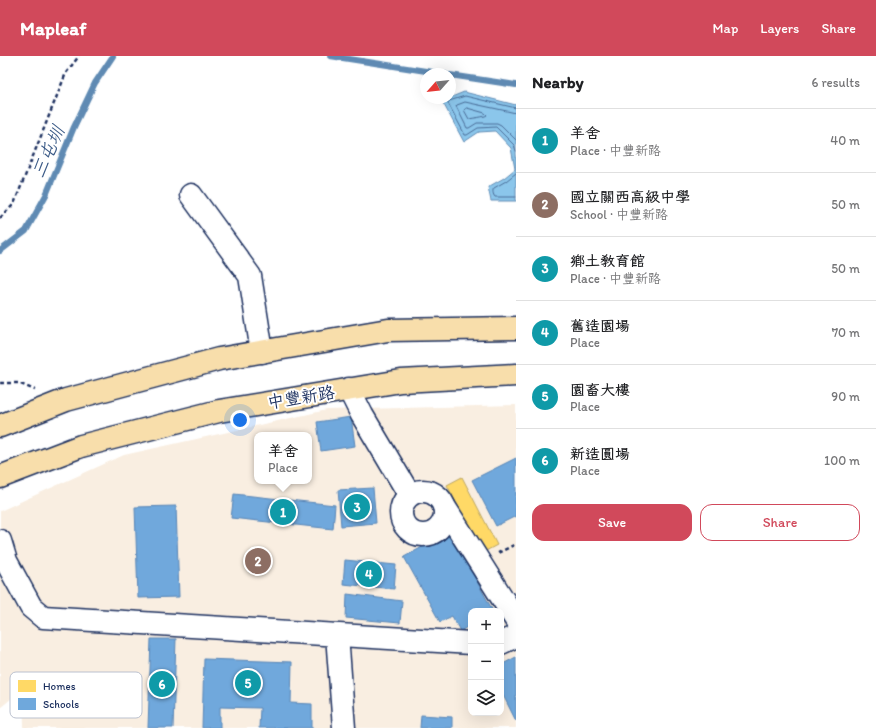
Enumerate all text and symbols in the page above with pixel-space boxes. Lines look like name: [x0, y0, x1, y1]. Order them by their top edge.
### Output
text: Mapleaf: [20, 17, 86, 40]
text: Map: [713, 20, 738, 37]
text: Layers: [760, 20, 799, 37]
text: Share: [821, 20, 856, 37]
north arrow: [420, 68, 456, 104]
text: Nearby: [532, 72, 584, 92]
text: 6 results: [812, 75, 860, 90]
water label: 三屯圳: [27, 121, 70, 181]
text: 羊舍: [570, 124, 600, 142]
text: 1: [542, 133, 548, 148]
text: 40 m: [830, 133, 860, 148]
text: Place · 中豐新路: [570, 143, 661, 158]
text: 國立關西高級中學: [570, 188, 690, 206]
text: 2: [542, 197, 548, 212]
text: 50 m: [831, 197, 860, 212]
text: School · 中豐新路: [570, 207, 668, 222]
text: 鄉土教育館: [570, 252, 645, 270]
text: 3: [541, 261, 549, 276]
text: 50 m: [831, 261, 860, 276]
text: Place · 中豐新路: [570, 271, 661, 286]
text: 舊造園場: [570, 317, 630, 335]
text: 4: [541, 325, 549, 340]
text: 70 m: [832, 325, 860, 340]
text: Place: [570, 335, 600, 350]
text: 園畜大樓: [570, 381, 630, 399]
street label: 中豐新路: [266, 382, 336, 412]
text: 5: [542, 389, 548, 404]
text: 90 m: [831, 389, 860, 404]
text: Place: [570, 399, 600, 414]
your location: [230, 410, 250, 430]
popup: [254, 432, 312, 484]
text: 羊舍: [268, 442, 298, 460]
text: 新造圓場: [570, 445, 630, 463]
text: 6: [542, 453, 548, 468]
text: 100 m: [824, 453, 860, 468]
text: Place: [268, 460, 298, 475]
text: Place: [570, 463, 600, 478]
pin: 3: [344, 492, 370, 522]
pin: 1: [270, 497, 296, 527]
button: Save: [532, 504, 692, 541]
button: Share: [700, 504, 860, 541]
pin: 2: [245, 546, 271, 576]
pin: 4: [356, 559, 382, 589]
map controls: [468, 608, 504, 716]
button: +: [468, 608, 504, 644]
button: −: [468, 644, 504, 680]
pin: 5: [235, 668, 261, 698]
pin: 6: [149, 669, 175, 699]
legend: [10, 672, 142, 718]
text: Homes: [43, 680, 76, 693]
button: layers: [468, 680, 504, 716]
text: Schools: [43, 698, 79, 711]

